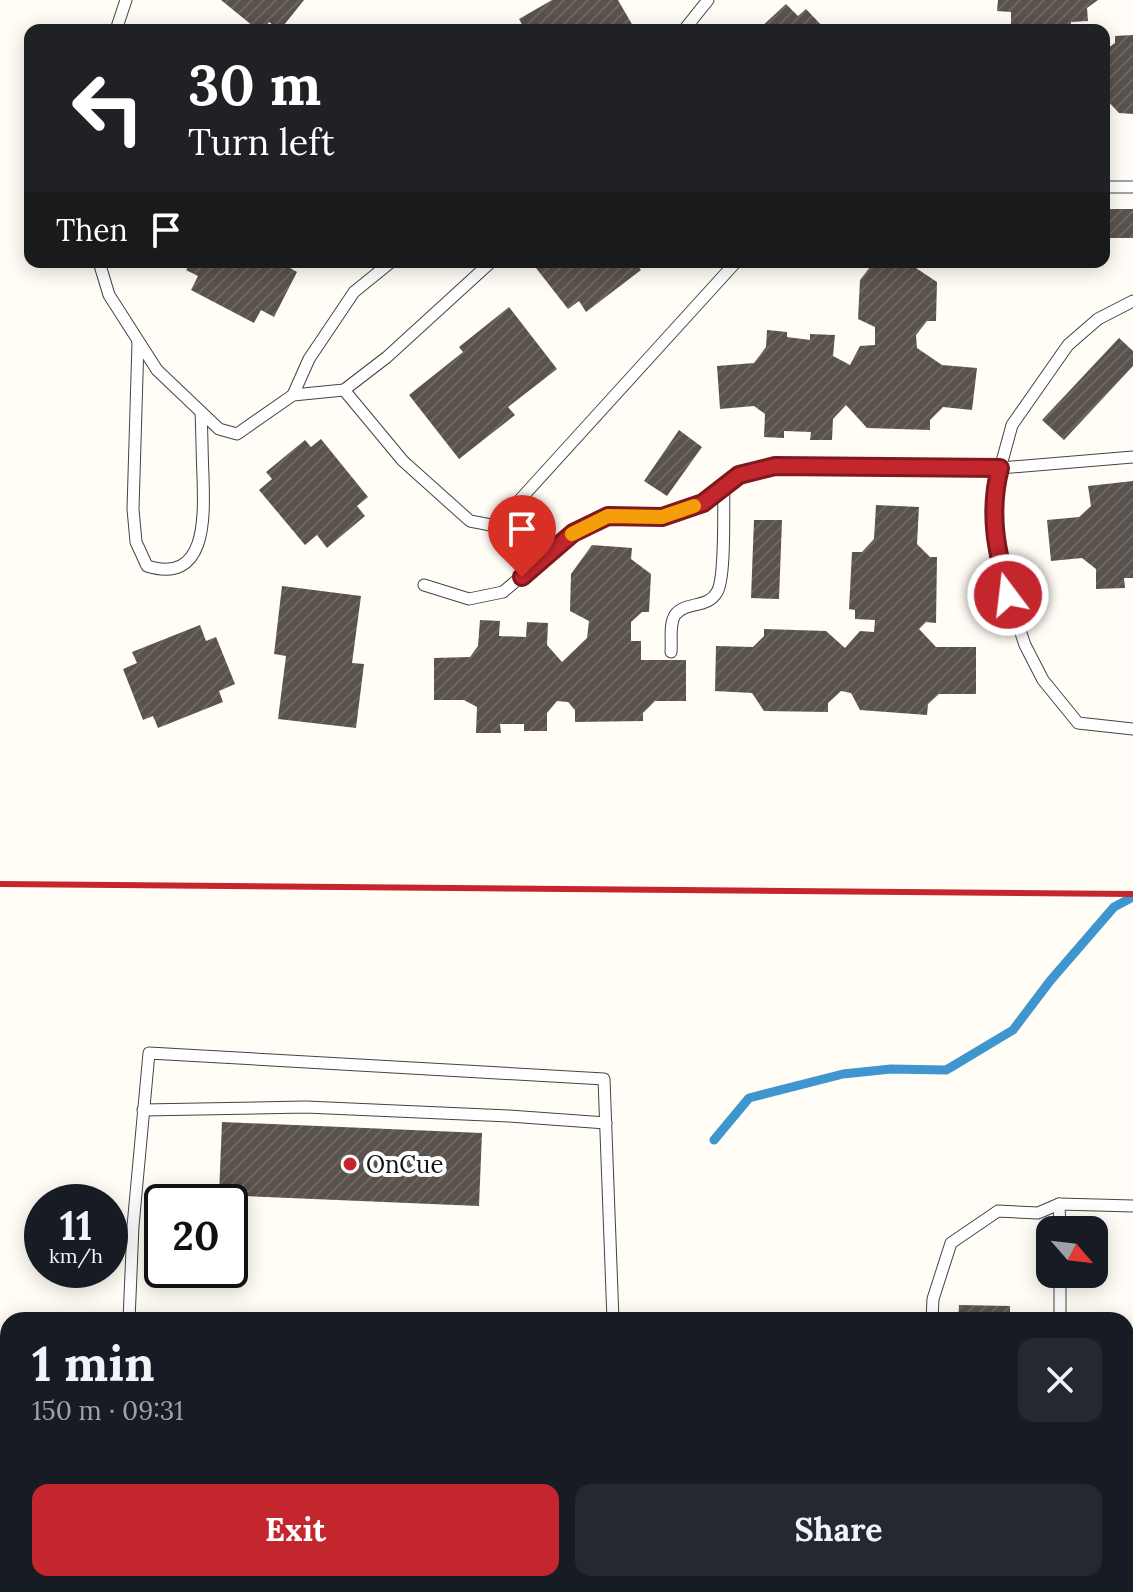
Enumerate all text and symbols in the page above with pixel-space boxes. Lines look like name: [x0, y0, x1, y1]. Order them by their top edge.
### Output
text: 30 m: [188, 49, 321, 120]
icon: left: [56, 56, 160, 160]
text: Turn left: [188, 119, 335, 165]
icon: arrive: [144, 208, 188, 252]
text: Then: [56, 211, 128, 249]
pin: [488, 495, 556, 577]
icon: arrive: [500, 507, 544, 551]
position arrow: [966, 553, 1050, 637]
place label: OnCue: [366, 1149, 443, 1180]
marker: OnCue: [341, 1155, 359, 1173]
speed limit sign: 20: [144, 1184, 248, 1288]
text: 11: [60, 1200, 92, 1251]
north arrow: [1036, 1216, 1108, 1288]
map controls: [1036, 1216, 1108, 1288]
text: km/h: [49, 1243, 103, 1268]
text: 1 min: [32, 1333, 155, 1394]
button: close: [1018, 1338, 1102, 1422]
text: 150 m · 09:31: [32, 1394, 184, 1427]
button: Exit: [32, 1484, 559, 1576]
button: Share: [575, 1484, 1102, 1576]

